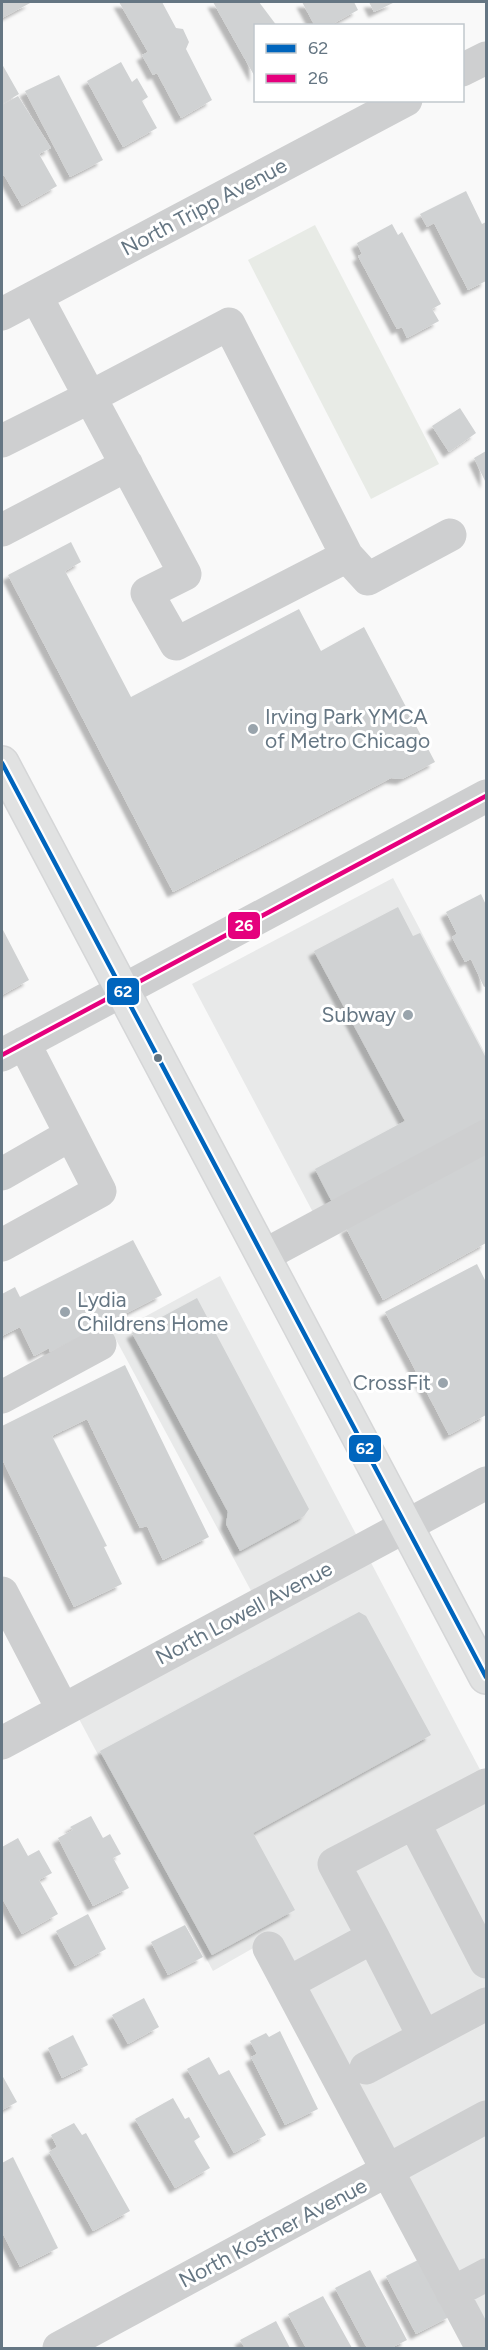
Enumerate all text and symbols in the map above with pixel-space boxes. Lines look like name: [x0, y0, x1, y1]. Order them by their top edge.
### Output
legend: [254, 24, 464, 102]
text: 62: [308, 37, 328, 59]
text: 26: [308, 67, 328, 89]
street label: North Tripp Avenue: [117, 152, 291, 261]
place label: Irving Park YMCA of Metro Chicago: [265, 704, 430, 753]
marker: Irving Park YMCA of Metro Chicago: [246, 722, 260, 736]
line badge: 26: [227, 911, 261, 940]
text: 26: [235, 916, 253, 935]
line badge: 62: [106, 977, 140, 1006]
text: 62: [114, 982, 132, 1001]
place label: Subway: [322, 1002, 396, 1027]
marker: Subway: [401, 1008, 415, 1022]
unlabelled marker: [152, 1052, 164, 1064]
place label: Lydia Childrens Home: [77, 1287, 228, 1336]
marker: Lydia Childrens Home: [58, 1305, 72, 1319]
place label: CrossFit: [353, 1370, 431, 1395]
marker: CrossFit: [436, 1376, 450, 1390]
line badge: 62: [348, 1434, 382, 1463]
text: 62: [356, 1439, 374, 1458]
street label: North Lowell Avenue: [151, 1555, 336, 1670]
street label: North Kostner Avenue: [174, 2172, 371, 2293]

